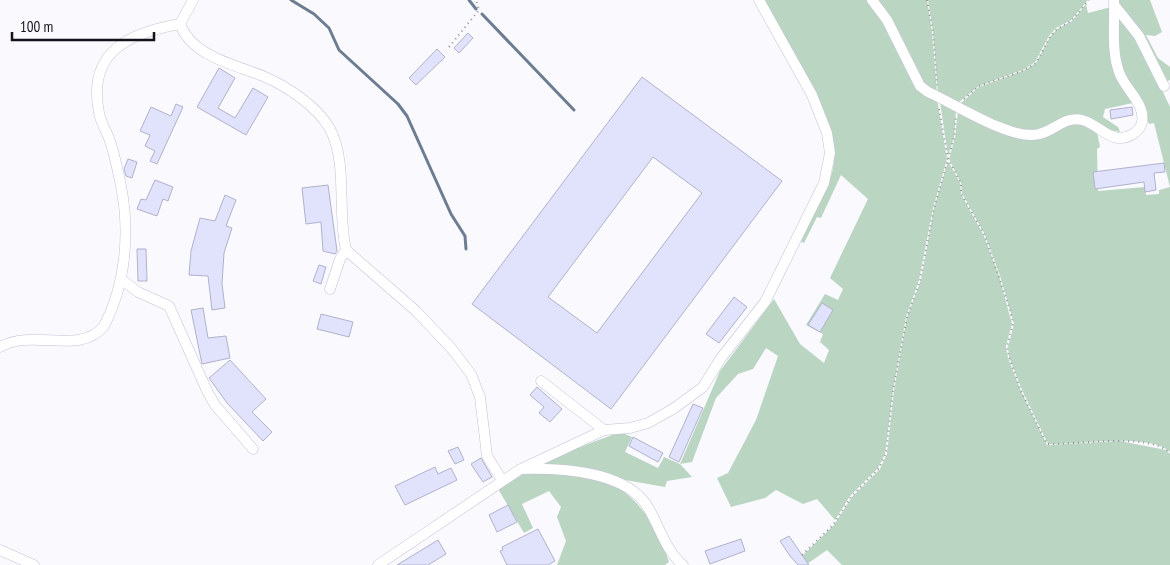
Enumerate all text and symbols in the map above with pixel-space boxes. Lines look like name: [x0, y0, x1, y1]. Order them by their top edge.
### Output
scale bar: [12, 10, 155, 42]
text: 100 m: [20, 17, 53, 36]

